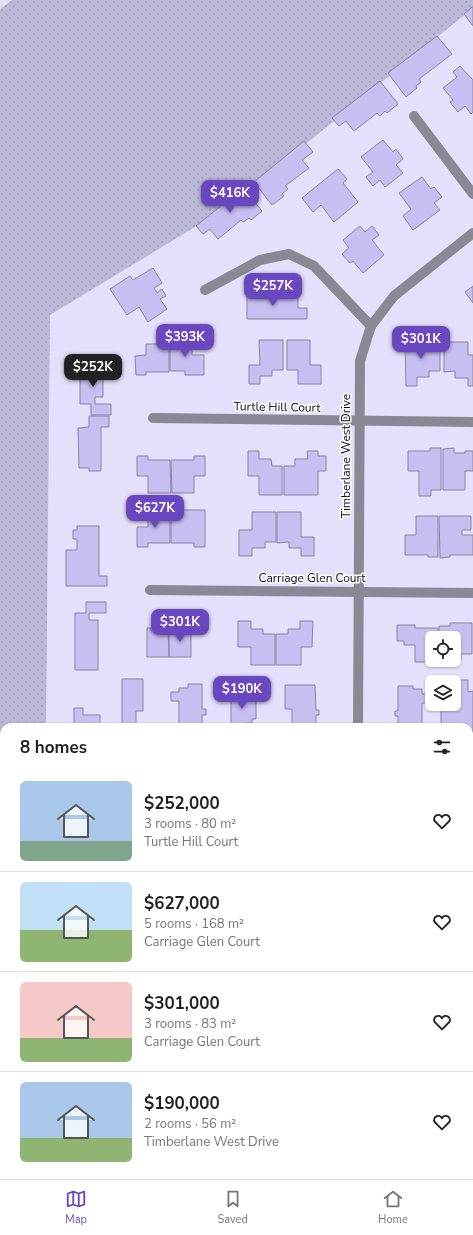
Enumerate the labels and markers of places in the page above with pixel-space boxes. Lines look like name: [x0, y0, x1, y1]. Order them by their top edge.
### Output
pin: $416K: [202, 180, 258, 214]
pin: $257K: [245, 273, 301, 307]
pin: $393K: [157, 324, 213, 358]
pin: $301K: [393, 326, 449, 360]
pin: $252K: [65, 354, 121, 388]
pin: $627K: [127, 495, 183, 529]
pin: $301K: [152, 609, 208, 643]
pin: $190K: [214, 676, 270, 710]

